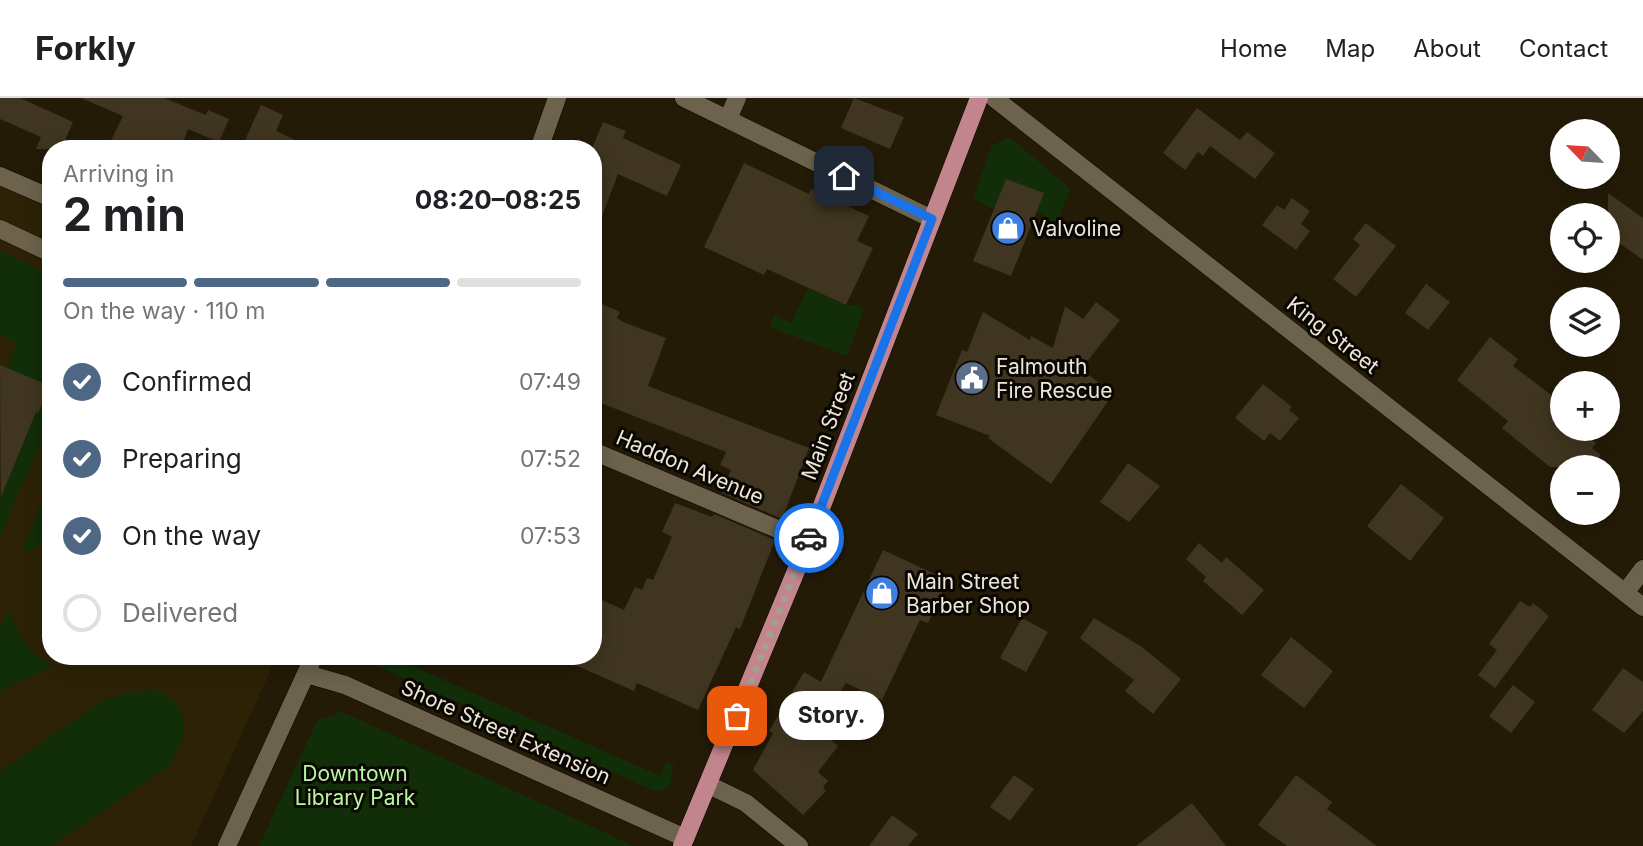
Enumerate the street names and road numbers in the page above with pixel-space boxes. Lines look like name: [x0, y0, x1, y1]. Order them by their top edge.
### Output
street label: King Street: [1282, 291, 1384, 379]
street label: Main Street: [796, 368, 860, 483]
street label: Haddon Avenue: [612, 425, 768, 509]
street label: Shore Street Extension: [398, 675, 614, 789]

